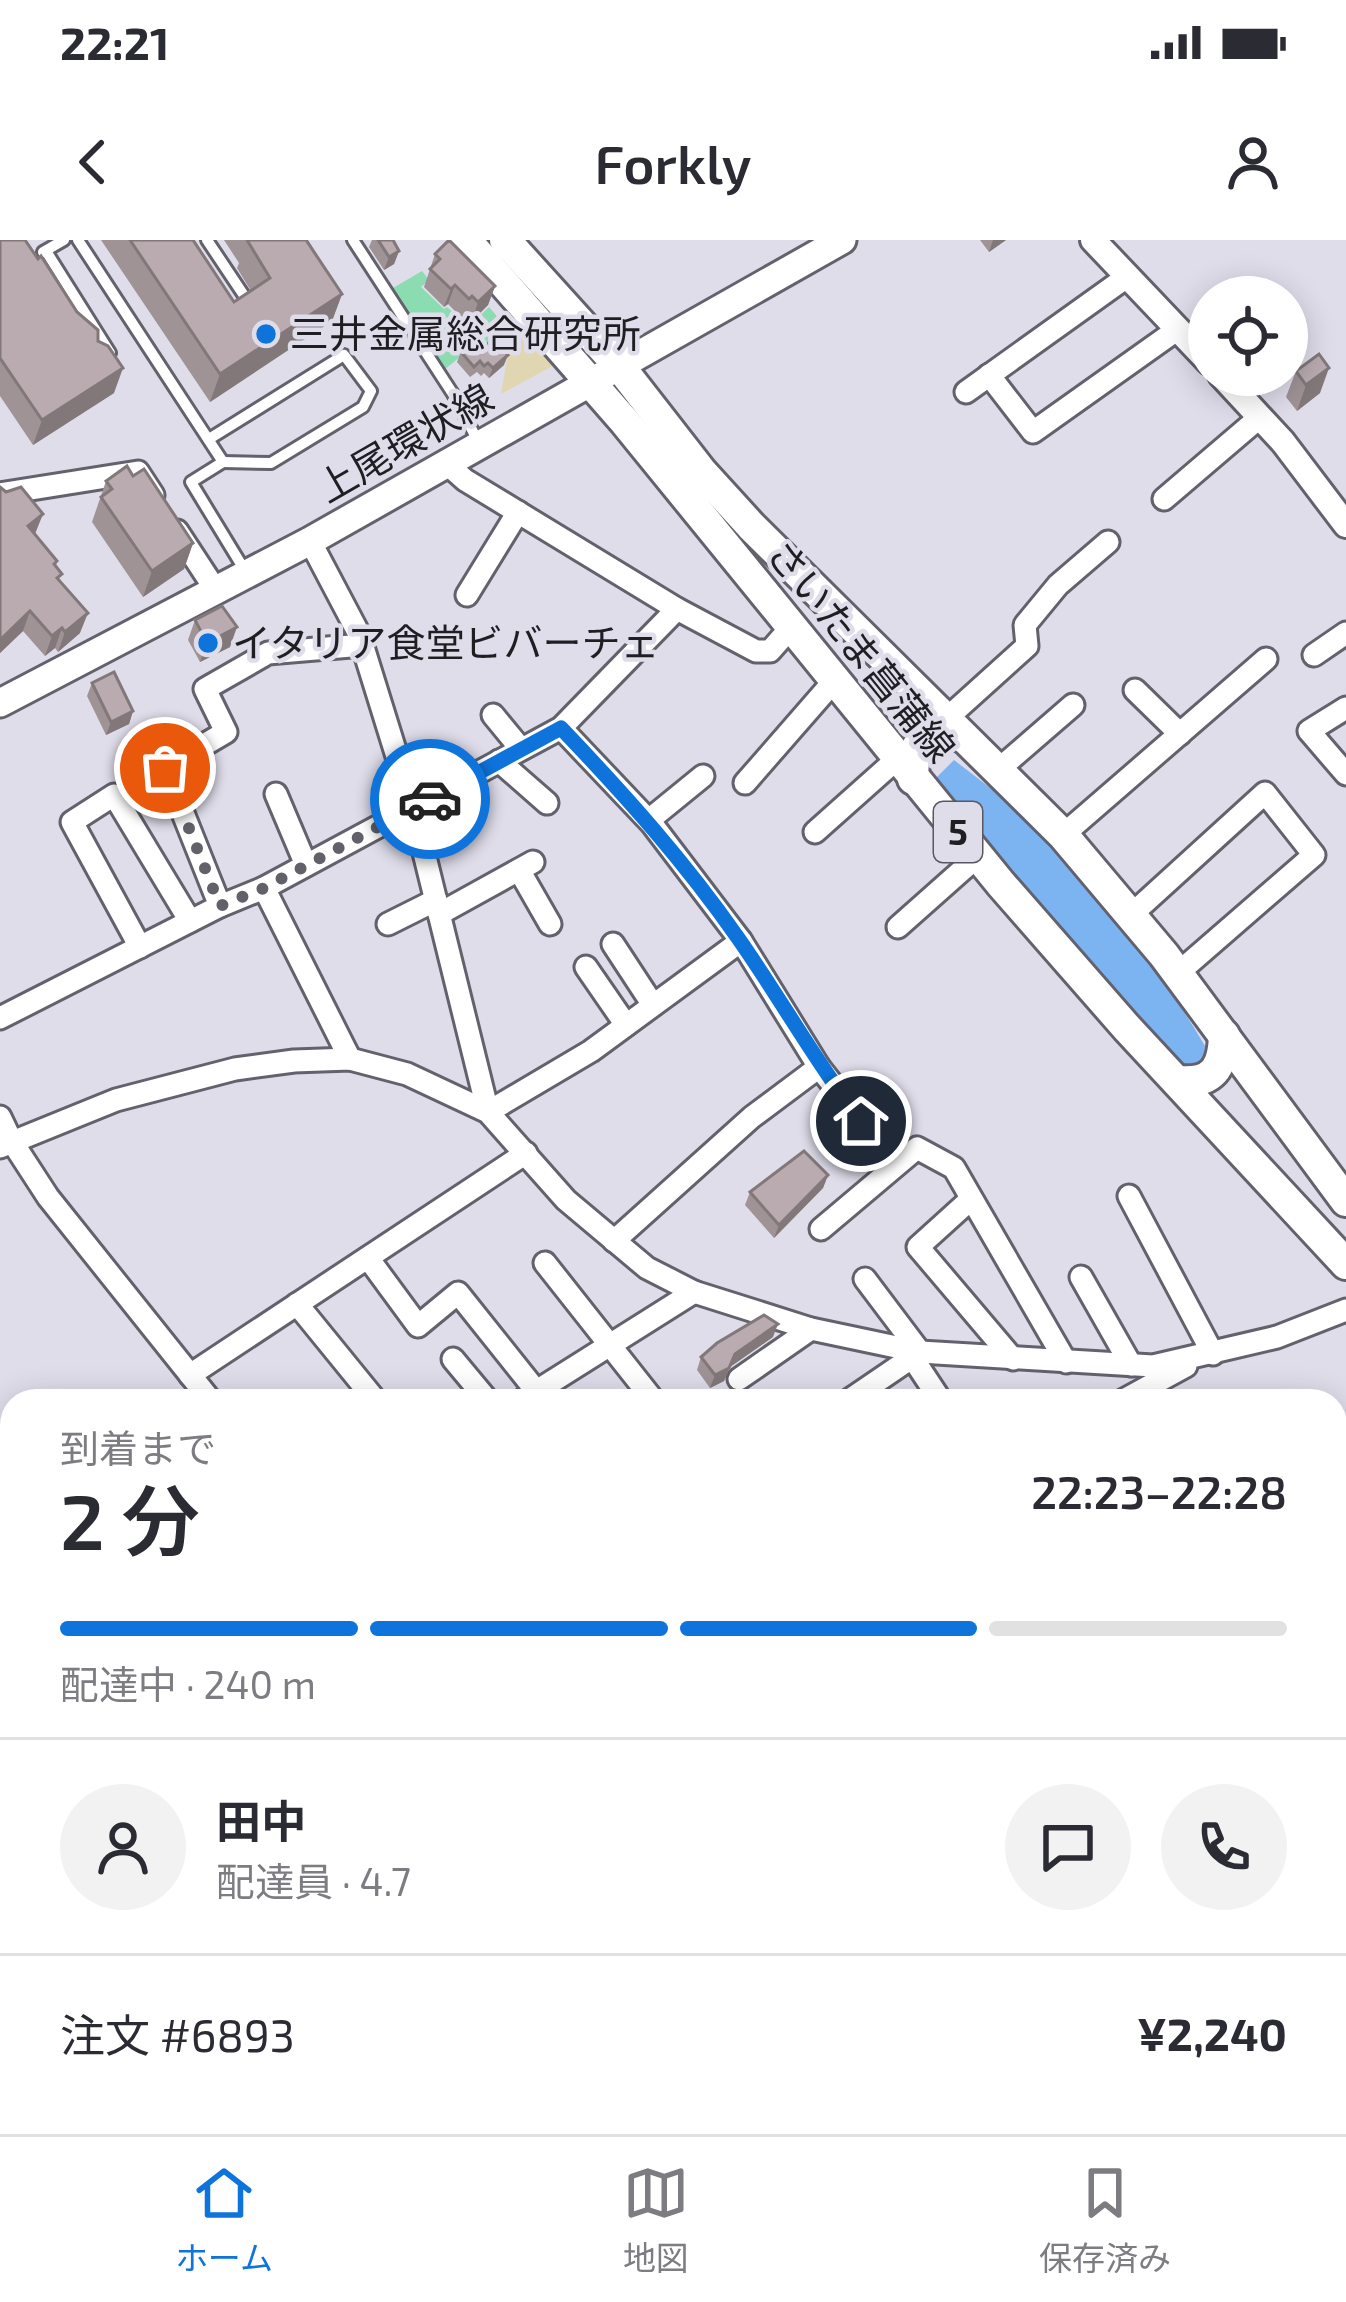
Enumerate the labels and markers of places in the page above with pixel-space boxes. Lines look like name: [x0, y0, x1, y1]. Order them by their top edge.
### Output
place label: 三井金属総合研究所: [290, 309, 641, 356]
marker: 三井金属総合研究所: [253, 321, 279, 347]
place label: イタリア食堂ビバーチェ: [232, 618, 659, 665]
marker: イタリア食堂ビバーチェ: [195, 630, 221, 656]
pin: [114, 717, 216, 819]
pin: [810, 1070, 912, 1172]

